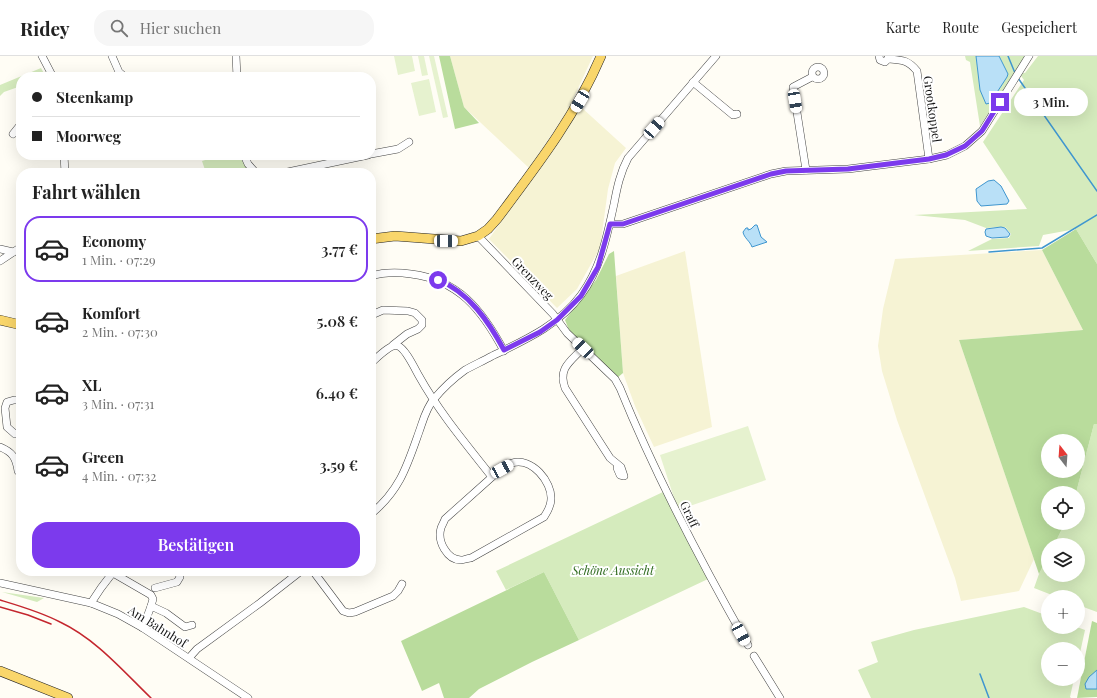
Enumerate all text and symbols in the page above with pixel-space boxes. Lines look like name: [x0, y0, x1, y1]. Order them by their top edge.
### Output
search box: [94, 10, 374, 46]
text: Ridey: [20, 15, 70, 41]
icon: search: [108, 17, 130, 39]
text: Hier suchen: [140, 18, 221, 38]
text: Karte: [886, 18, 920, 37]
text: Route: [942, 18, 979, 37]
text: Gespeichert: [1001, 18, 1077, 37]
street label: Grootkoppel: [920, 75, 946, 144]
text: Steenkamp: [56, 87, 133, 107]
car: [569, 88, 591, 114]
car: [787, 88, 803, 114]
callout: 3 Min.: [1014, 88, 1088, 116]
route end: [991, 93, 1009, 111]
text: 3 Min.: [1033, 93, 1069, 110]
car: [642, 115, 666, 141]
text: Moorweg: [56, 126, 121, 146]
text: Fahrt wählen: [32, 180, 141, 204]
icon: car: [34, 231, 70, 267]
text: Economy: [82, 231, 146, 251]
car: [434, 235, 458, 247]
text: 3.77 €: [321, 239, 358, 259]
text: 1 Min. · 07:29: [82, 251, 156, 268]
street label: Grenzweg: [508, 253, 558, 303]
route start: [429, 271, 447, 289]
icon: car: [34, 303, 70, 339]
text: Komfort: [82, 303, 140, 323]
text: 5.08 €: [317, 311, 358, 331]
text: 2 Min. · 07:30: [82, 323, 158, 340]
car: [570, 335, 596, 361]
icon: car: [34, 375, 70, 411]
text: XL: [82, 375, 102, 395]
text: 6.40 €: [316, 383, 358, 403]
text: 3 Min. · 07:31: [82, 395, 154, 412]
north arrow: [1041, 434, 1085, 478]
map controls: [1041, 434, 1085, 686]
icon: car: [34, 447, 70, 483]
text: Green: [82, 447, 124, 467]
text: 3.59 €: [319, 455, 358, 475]
car: [489, 458, 515, 480]
text: 4 Min. · 07:32: [82, 467, 156, 484]
button: locate: [1041, 486, 1085, 530]
street label: Graff: [677, 498, 704, 531]
button: Bestätigen: [32, 522, 360, 568]
button: layers: [1041, 538, 1085, 582]
park label: Schöne Aussicht: [571, 562, 655, 578]
button: +: [1041, 590, 1085, 634]
street label: Am Bahnhof: [125, 601, 191, 651]
car: [730, 621, 752, 647]
button: −: [1041, 642, 1085, 686]

